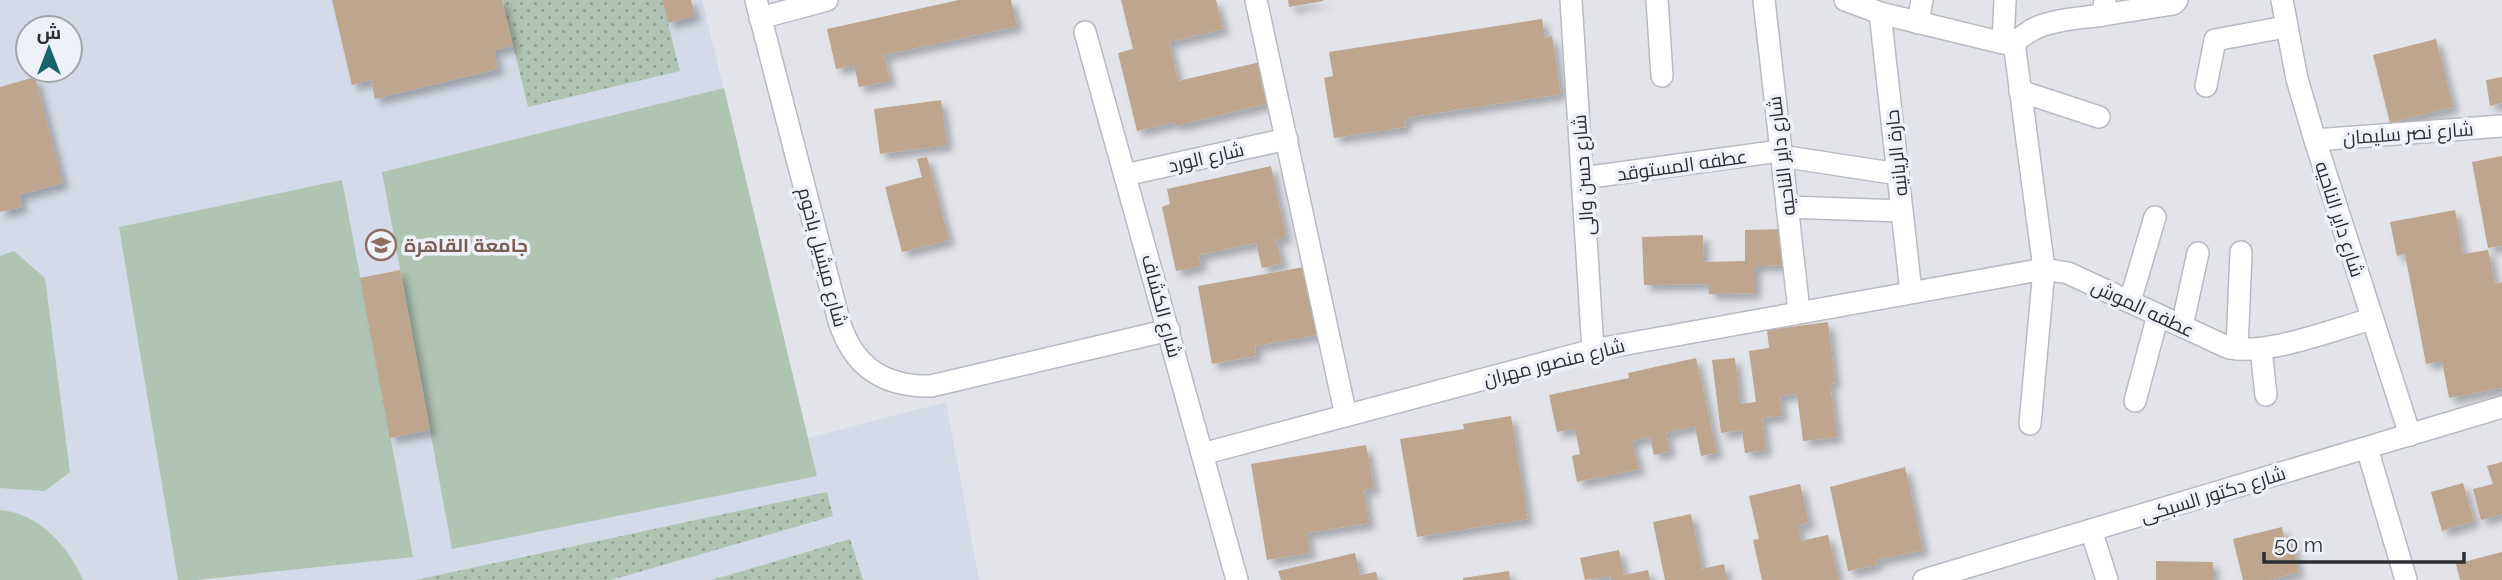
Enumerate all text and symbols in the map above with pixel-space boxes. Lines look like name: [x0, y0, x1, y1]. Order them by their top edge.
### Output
north arrow: [14, 14, 84, 84]
text: ش: [37, 21, 61, 44]
street label: شارع داير الناحيه: [1763, 95, 1802, 217]
street label: حارة الريانيه: [1881, 108, 1912, 197]
street label: شارع حسن والى: [1568, 114, 1601, 236]
street label: شارع نصر سليمان: [2342, 117, 2474, 152]
street label: شارع الورد: [1166, 138, 1247, 179]
street label: عطفه المستوقد: [1615, 145, 1749, 186]
street label: شارع داير الناحيه: [2308, 158, 2369, 280]
street label: شارع ميشيل باخوم: [791, 185, 852, 330]
school or university icon: جامعة القاهرة: [364, 228, 398, 262]
place label: جامعة القاهرة: [404, 234, 528, 257]
street label: شارع الكشاف: [1135, 252, 1186, 361]
street label: عطفه الموش: [2088, 275, 2198, 342]
street label: شارع منصور مهران: [1481, 334, 1628, 393]
street label: شارع دكتور السبكى: [2138, 461, 2289, 529]
scale bar: [2264, 520, 2464, 564]
text: 50 m: [2274, 532, 2323, 557]

